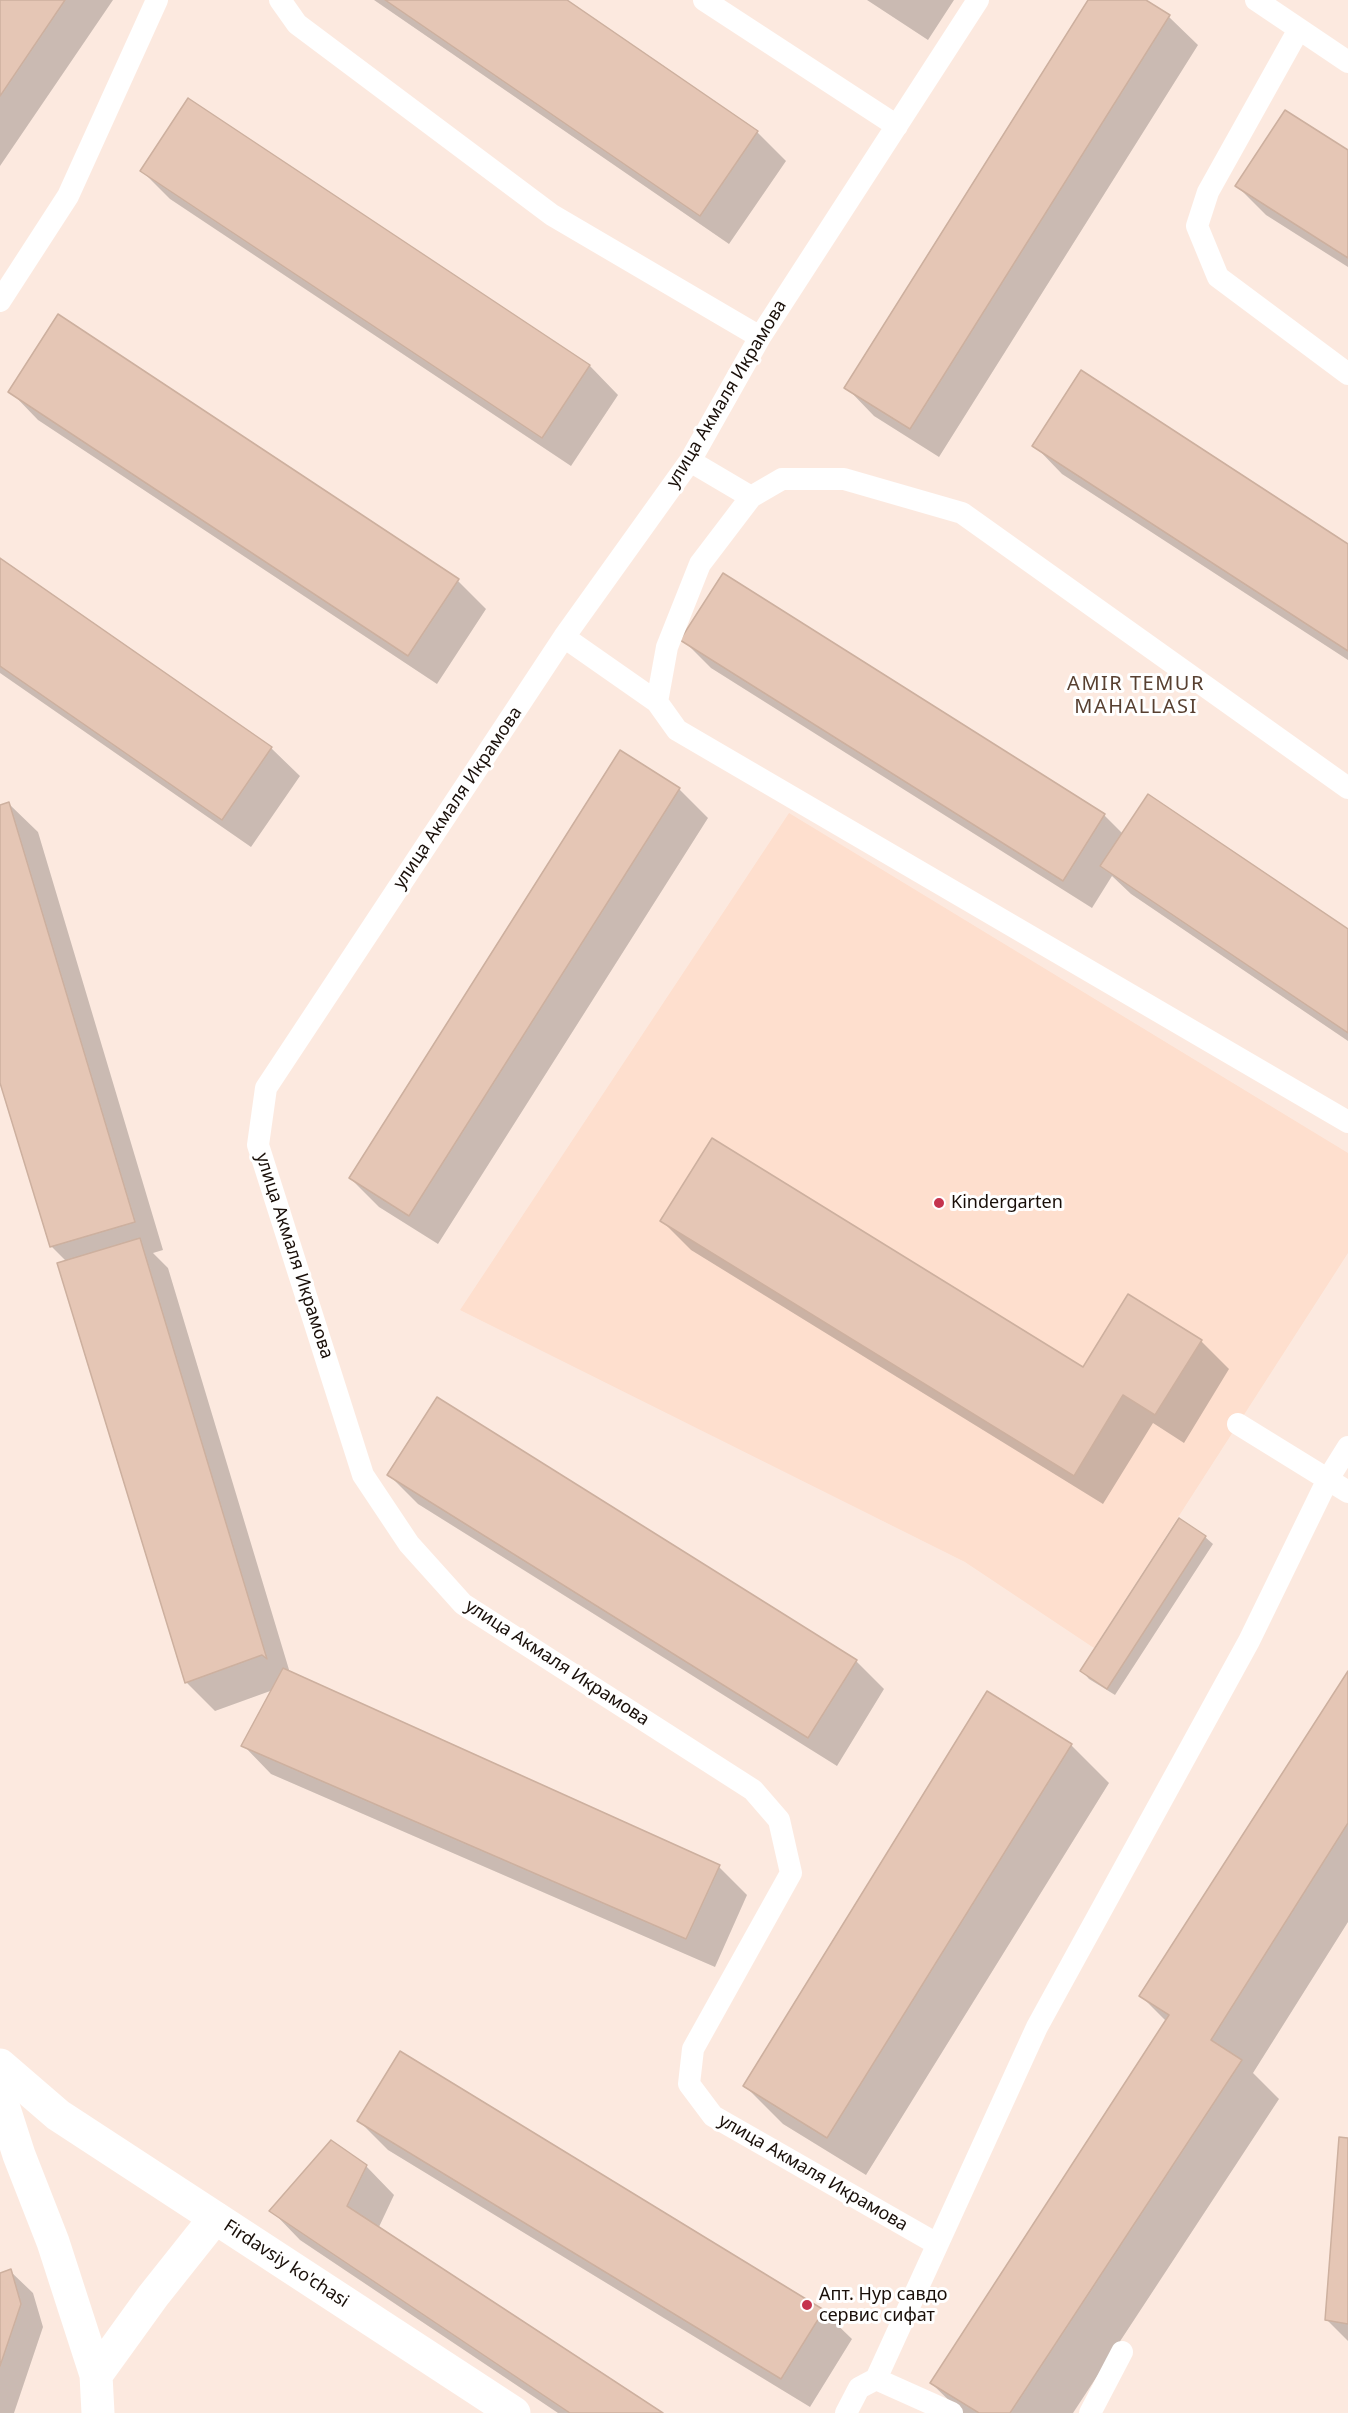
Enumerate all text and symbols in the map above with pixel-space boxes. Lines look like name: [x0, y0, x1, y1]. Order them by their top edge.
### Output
street label: улица Акмаля Икрамова: [662, 296, 792, 492]
district label: AMIR TEMUR MAHALLASI: [1067, 672, 1205, 719]
street label: улица Акмаля Икрамова: [389, 703, 527, 893]
street label: улица Акмаля Икрамова: [251, 1150, 337, 1362]
place label: Kindergarten: [951, 1192, 1063, 1214]
marker: Kindergarten: [932, 1196, 946, 1210]
street label: улица Акмаля Икрамова: [461, 1595, 653, 1731]
street label: улица Акмаля Икрамова: [714, 2110, 912, 2236]
street label: Firdavsiy ko'chasi: [219, 2215, 353, 2313]
place label: Апт. Нур савдо сервис сифат: [819, 2284, 947, 2326]
marker: Апт. Нур савдо сервис сифат: [800, 2298, 814, 2312]

